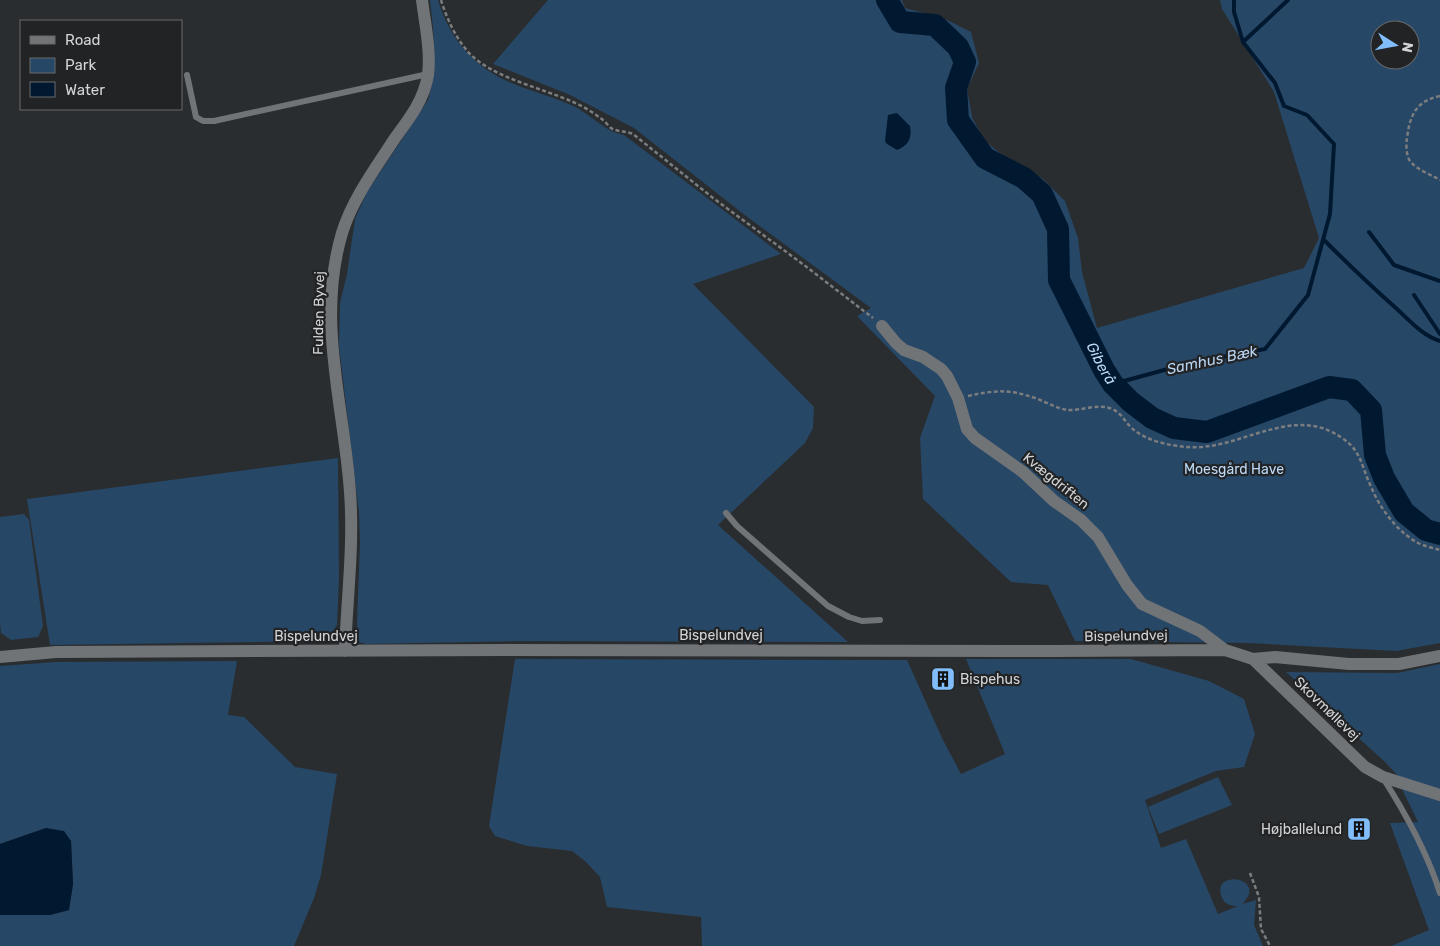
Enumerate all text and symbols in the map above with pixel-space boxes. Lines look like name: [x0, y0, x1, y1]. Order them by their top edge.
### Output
legend: [20, 20, 182, 110]
north arrow: [1370, 20, 1420, 70]
text: Road: [65, 31, 101, 49]
text: N: [1398, 41, 1417, 54]
text: Park: [65, 56, 96, 74]
text: Water: [65, 81, 105, 99]
street label: Fulden Byvej: [310, 271, 328, 355]
water label: Giberå: [1082, 339, 1120, 388]
water label: Samhus Bæk: [1165, 342, 1259, 378]
street label: Kvægdriften: [1019, 449, 1093, 513]
park label: Moesgård Have: [1184, 461, 1284, 478]
street label: Bispelundvej: [679, 627, 763, 644]
street label: Bispelundvej: [1084, 627, 1168, 645]
street label: Bispelundvej: [274, 628, 358, 645]
building icon: Bispehus: [930, 666, 956, 692]
place label: Bispehus: [960, 671, 1020, 688]
street label: Skovmøllevej: [1291, 673, 1363, 745]
building icon: Højballelund: [1346, 816, 1372, 842]
place label: Højballelund: [1261, 821, 1342, 838]

